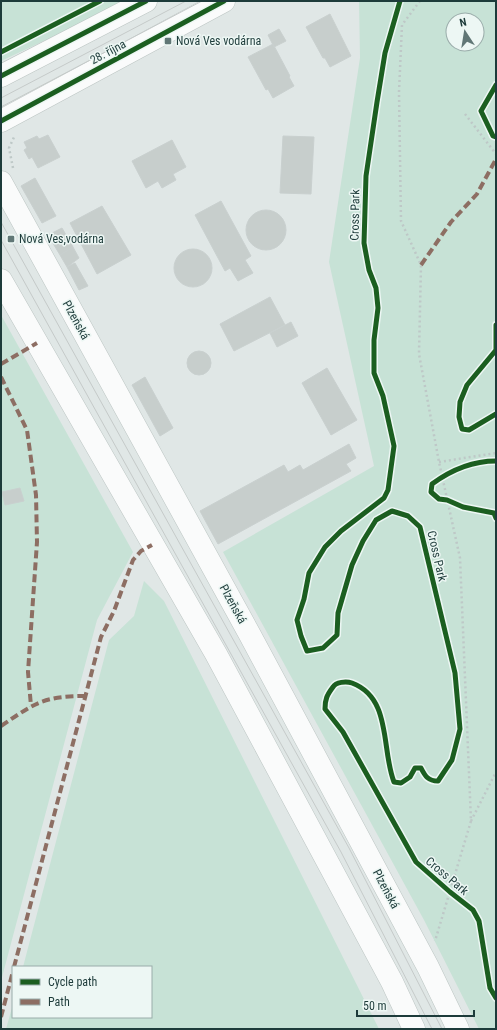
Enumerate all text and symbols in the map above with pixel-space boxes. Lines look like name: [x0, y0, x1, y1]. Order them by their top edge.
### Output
north arrow: [445, 12, 485, 52]
text: N: [458, 16, 468, 30]
place label: Nová Ves vodárna: [176, 34, 261, 48]
marker: Nová Ves vodárna: [163, 36, 173, 46]
street label: 28. října: [88, 37, 129, 67]
street label: Cross Park: [348, 189, 362, 241]
place label: Nová Ves,vodárna: [19, 232, 104, 246]
marker: Nová Ves,vodárna: [6, 234, 16, 244]
street label: Plzeňská: [60, 298, 93, 342]
street label: Cross Park: [424, 529, 450, 583]
street label: Plzeňská: [217, 582, 250, 626]
street label: Cross Park: [423, 854, 472, 898]
street label: Plzeňská: [370, 867, 402, 911]
legend: [12, 966, 152, 1018]
text: Cycle path: [48, 975, 98, 989]
scale bar: [357, 992, 474, 1018]
text: Path: [48, 995, 70, 1009]
text: 50 m: [363, 999, 387, 1013]

